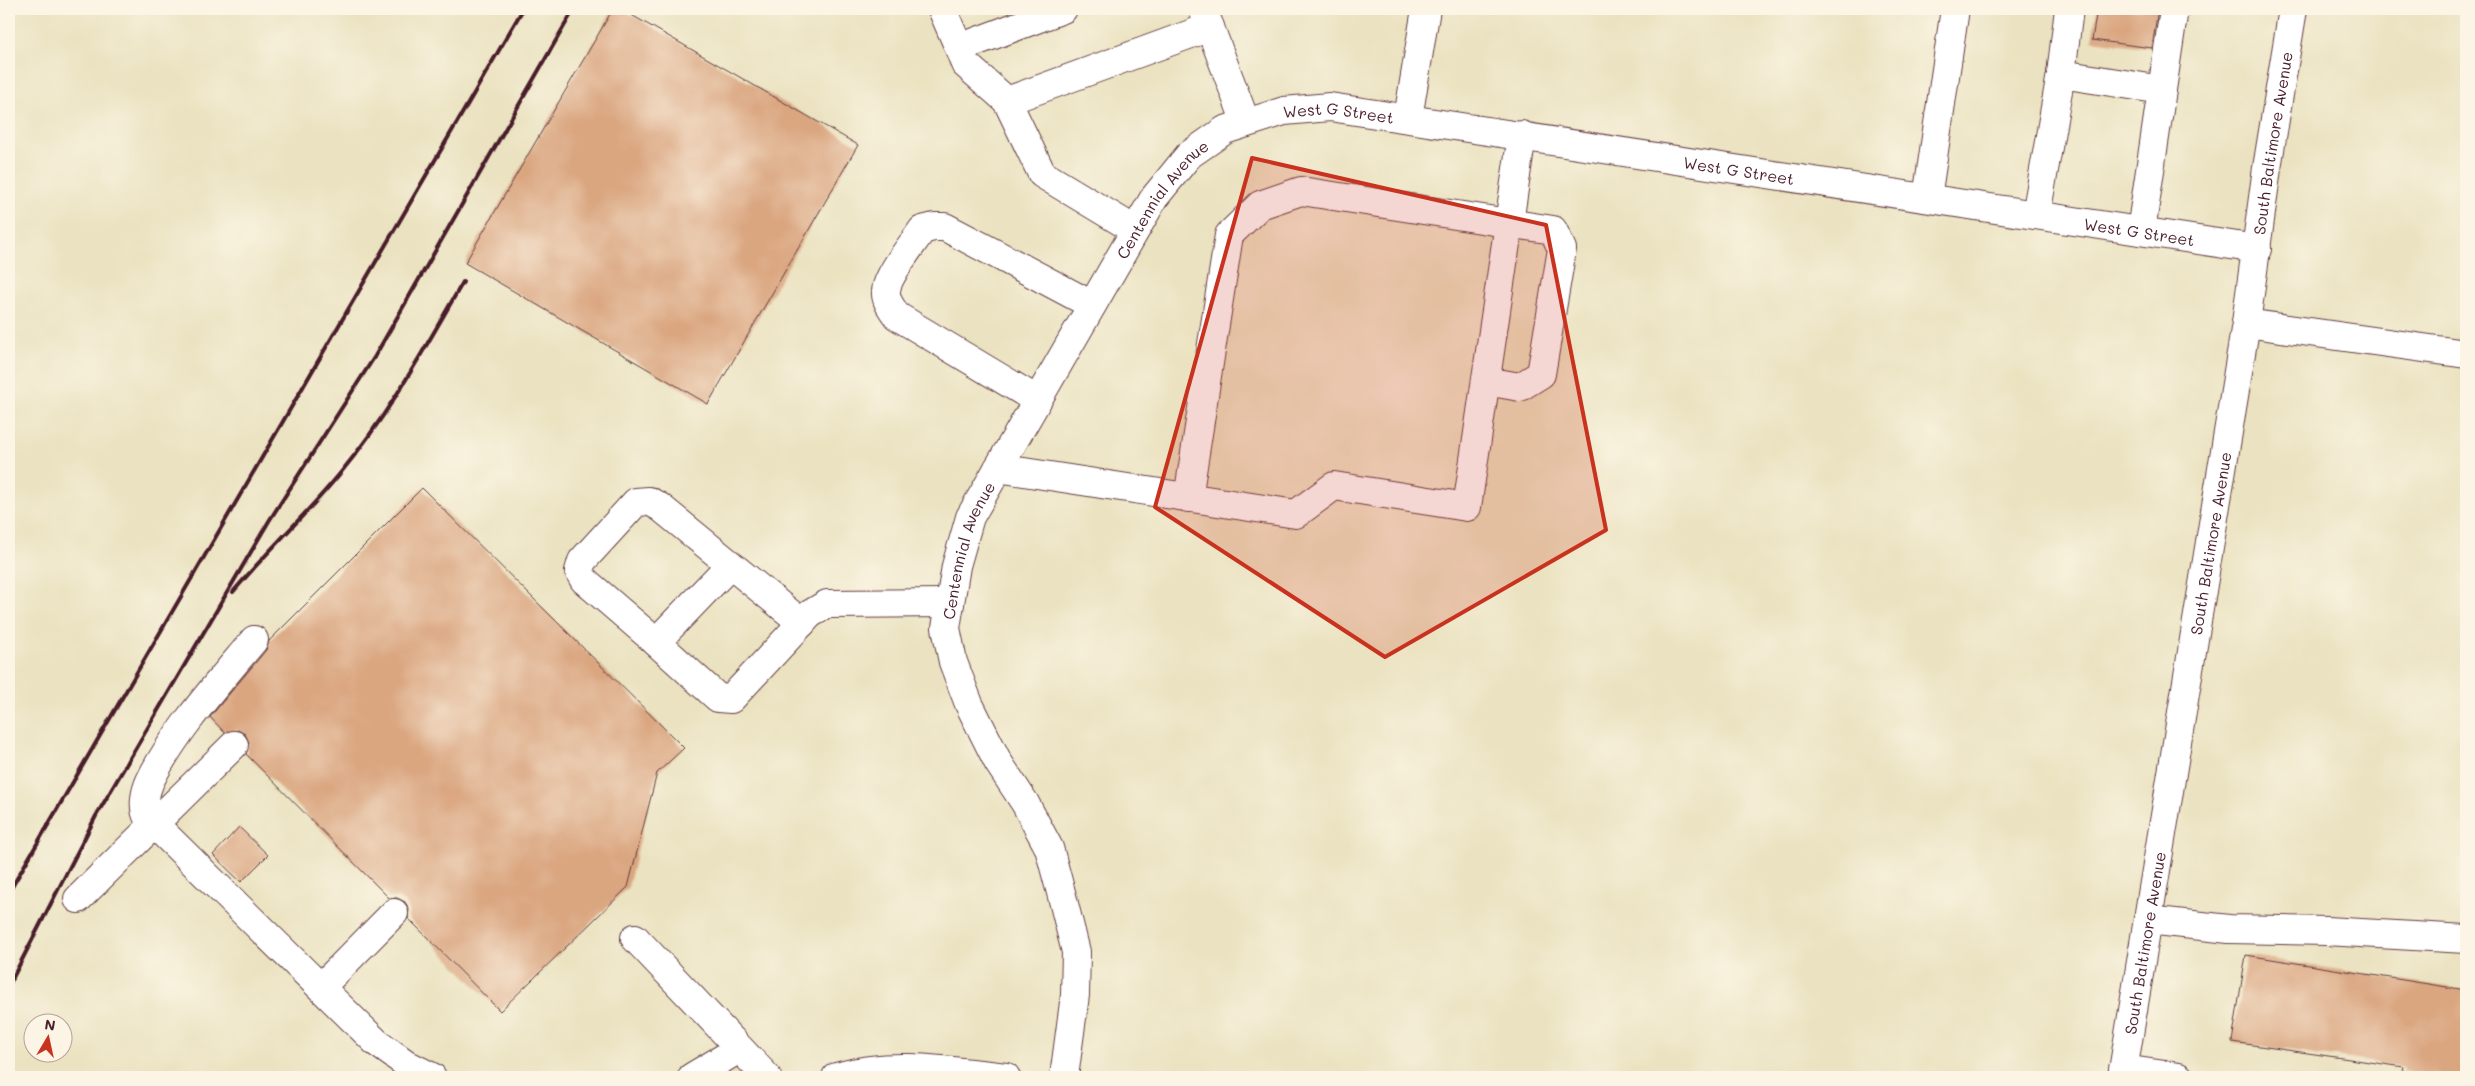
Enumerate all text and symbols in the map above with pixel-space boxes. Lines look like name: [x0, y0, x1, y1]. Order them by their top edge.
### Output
street label: South Baltimore Avenue: [2248, 50, 2296, 236]
street label: West G Street: [1282, 96, 1396, 127]
street label: Centennial Avenue: [1111, 134, 1212, 262]
street label: West G Street: [1682, 151, 1796, 188]
street label: West G Street: [2082, 212, 2196, 250]
street label: South Baltimore Avenue: [2184, 450, 2235, 636]
street label: Centennial Avenue: [937, 477, 999, 621]
street label: South Baltimore Avenue: [2119, 850, 2169, 1036]
north arrow: [22, 1014, 72, 1064]
text: N: [43, 1014, 57, 1035]

